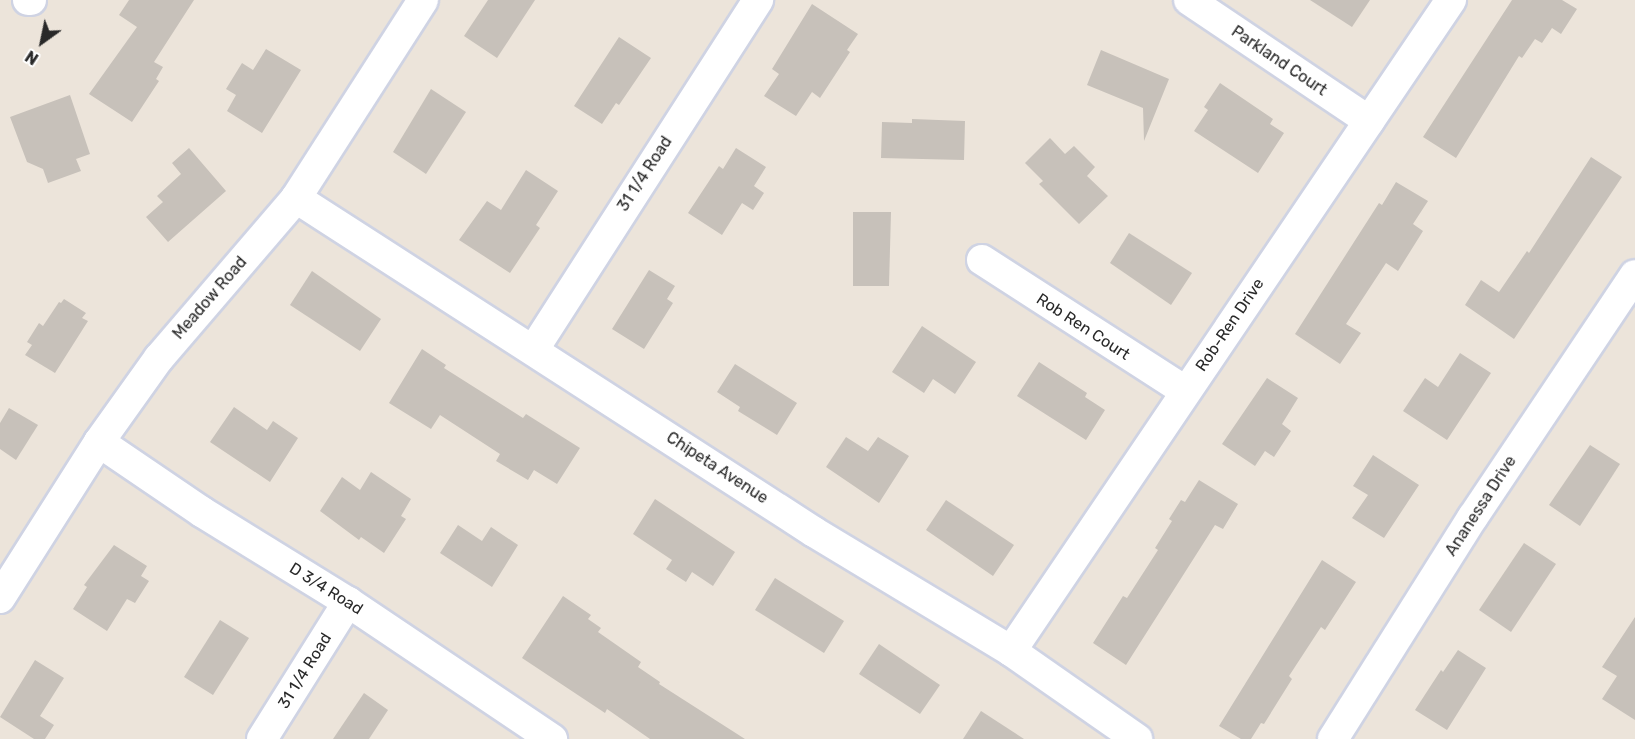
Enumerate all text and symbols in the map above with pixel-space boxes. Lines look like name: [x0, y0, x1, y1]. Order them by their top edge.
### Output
north arrow: [12, 12, 72, 72]
street label: Parkland Court: [1228, 22, 1330, 100]
text: N: [22, 46, 42, 69]
street label: 31 1/4 Road: [614, 133, 676, 215]
street label: Meadow Road: [169, 253, 251, 343]
street label: Rob-Ren Drive: [1192, 275, 1268, 375]
street label: Rob Ren Court: [1033, 290, 1133, 364]
street label: Chipeta Avenue: [662, 428, 772, 508]
street label: Ananessa Drive: [1442, 452, 1520, 560]
street label: D 3/4 Road: [286, 559, 366, 619]
street label: 31 1/4 Road: [274, 630, 336, 712]

